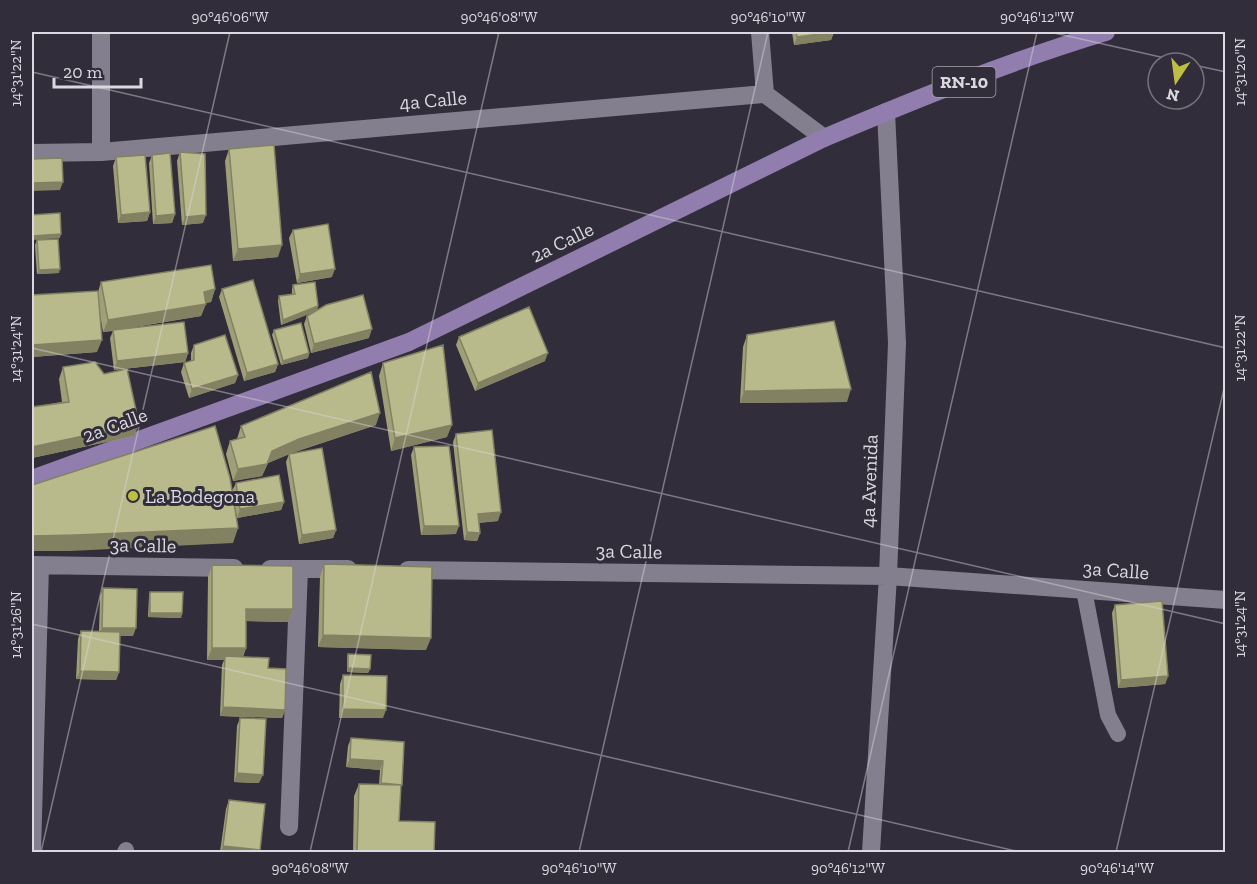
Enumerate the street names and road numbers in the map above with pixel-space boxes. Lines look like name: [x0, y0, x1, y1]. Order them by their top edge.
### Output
road number: RN-10: [932, 67, 996, 97]
street label: 4a Calle: [398, 85, 468, 115]
street label: 2a Calle: [527, 217, 597, 267]
street label: 2a Calle: [79, 402, 151, 448]
street label: 4a Avenida: [855, 434, 883, 528]
street label: 3a Calle: [109, 532, 177, 558]
street label: 3a Calle: [595, 538, 663, 564]
street label: 3a Calle: [1082, 556, 1150, 584]

